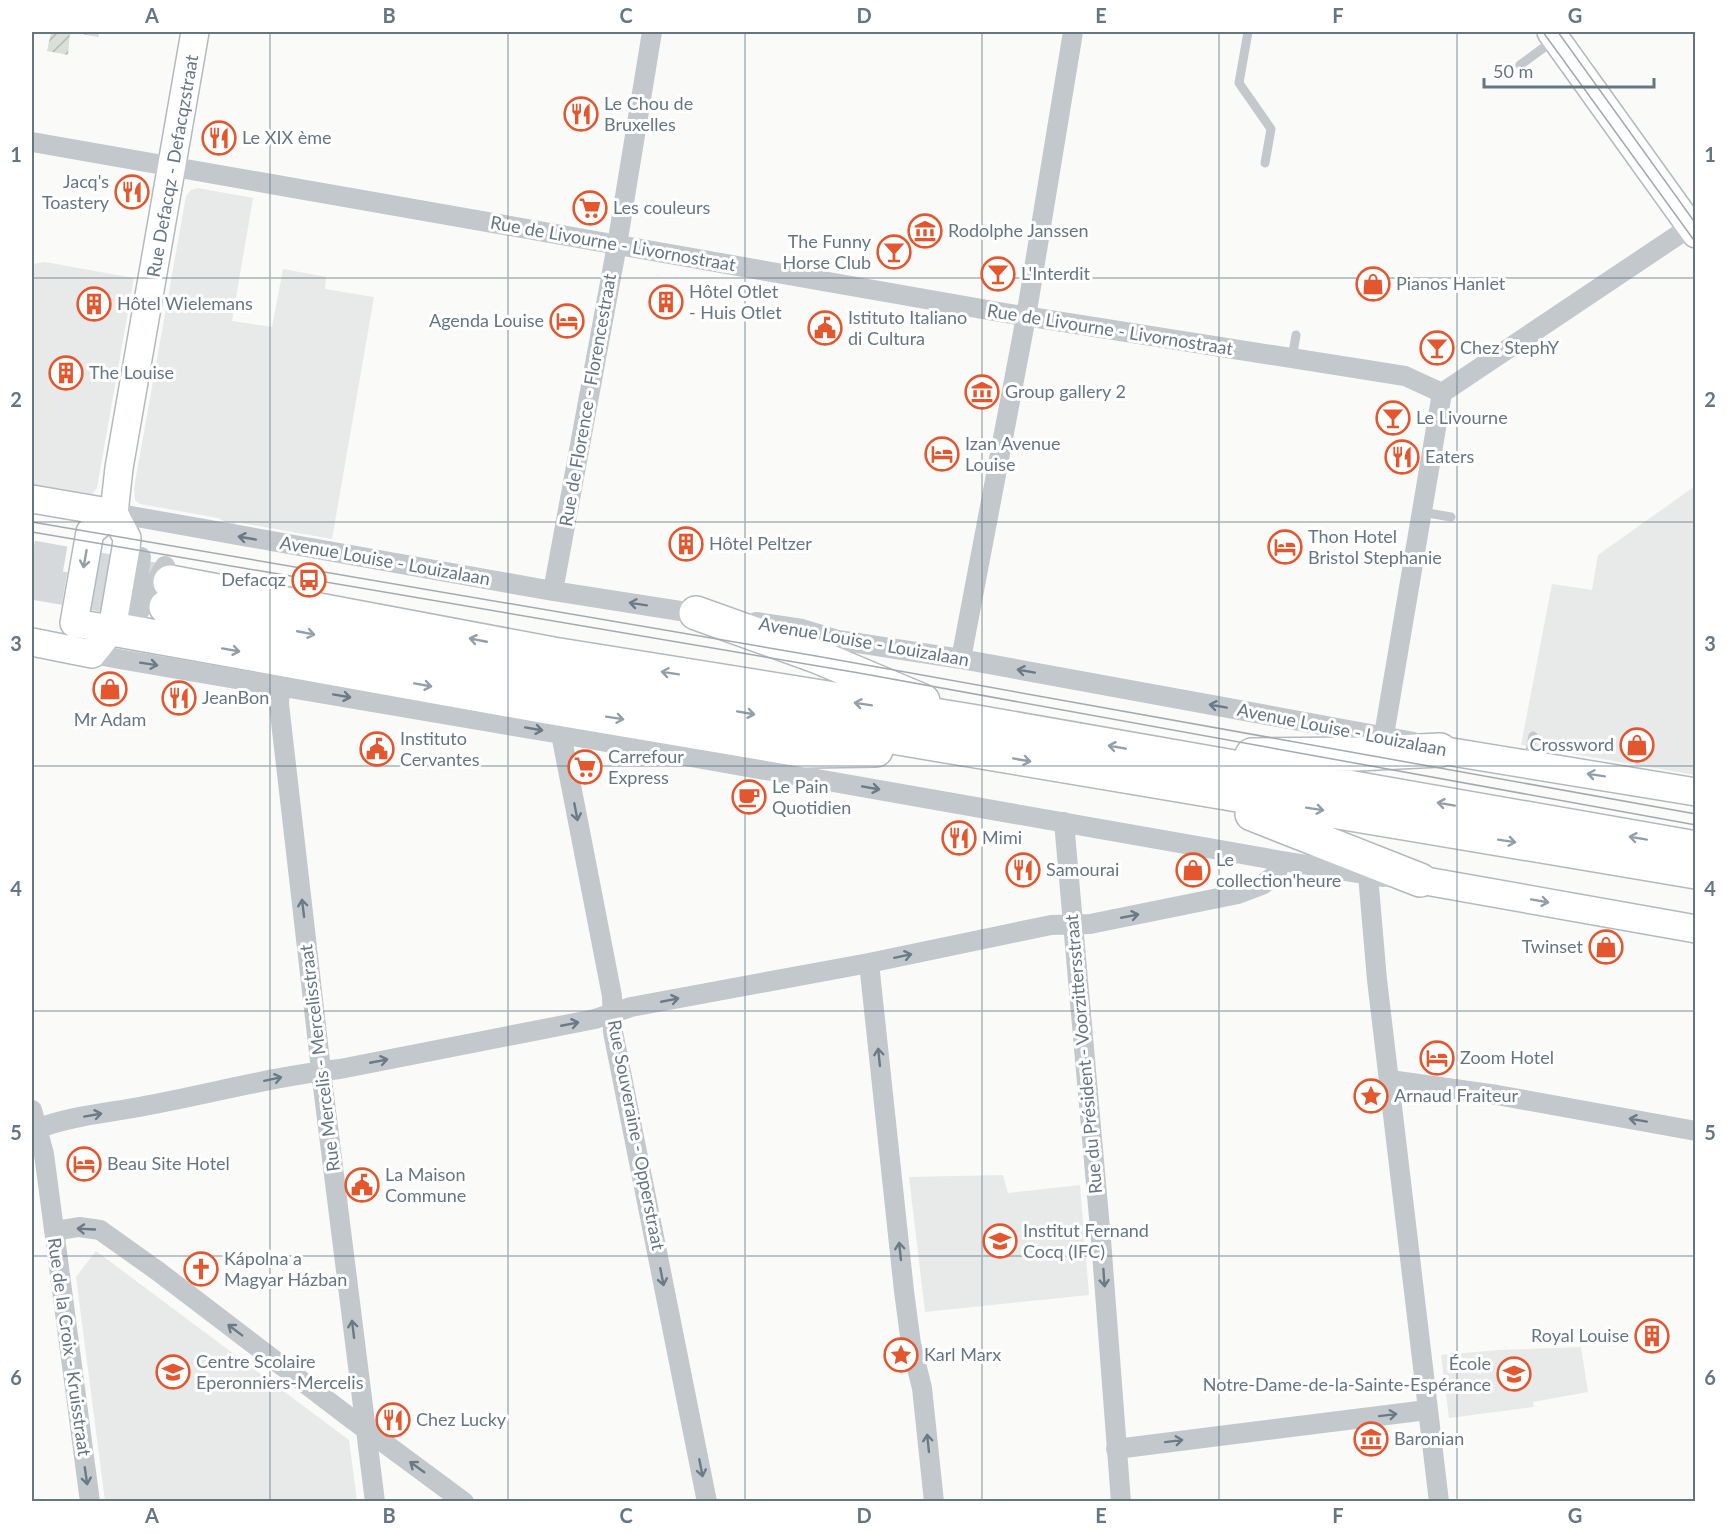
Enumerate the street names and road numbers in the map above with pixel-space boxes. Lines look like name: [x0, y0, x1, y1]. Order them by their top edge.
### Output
street label: Rue Defacqz - Defacqzstraat: [142, 52, 203, 279]
street label: Rue de Livourne - Livornostraat: [489, 211, 738, 276]
street label: Rue de Florence - Florencestraat: [554, 271, 620, 528]
street label: Rue de Livourne - Livornostraat: [986, 299, 1235, 359]
street label: Avenue Louise - Louizalaan: [278, 531, 492, 589]
street label: Avenue Louise - Louizalaan: [757, 612, 971, 670]
street label: Avenue Louise - Louizalaan: [1236, 698, 1449, 760]
street label: Rue du Président - Voorzittersstraat: [1060, 913, 1106, 1195]
street label: Rue Mercelis - Mercelisstraat: [294, 943, 344, 1173]
street label: Rue Souveraine - Opperstraat: [604, 1018, 670, 1252]
street label: Rue de la Croix - Kruisstraat: [44, 1236, 96, 1458]

